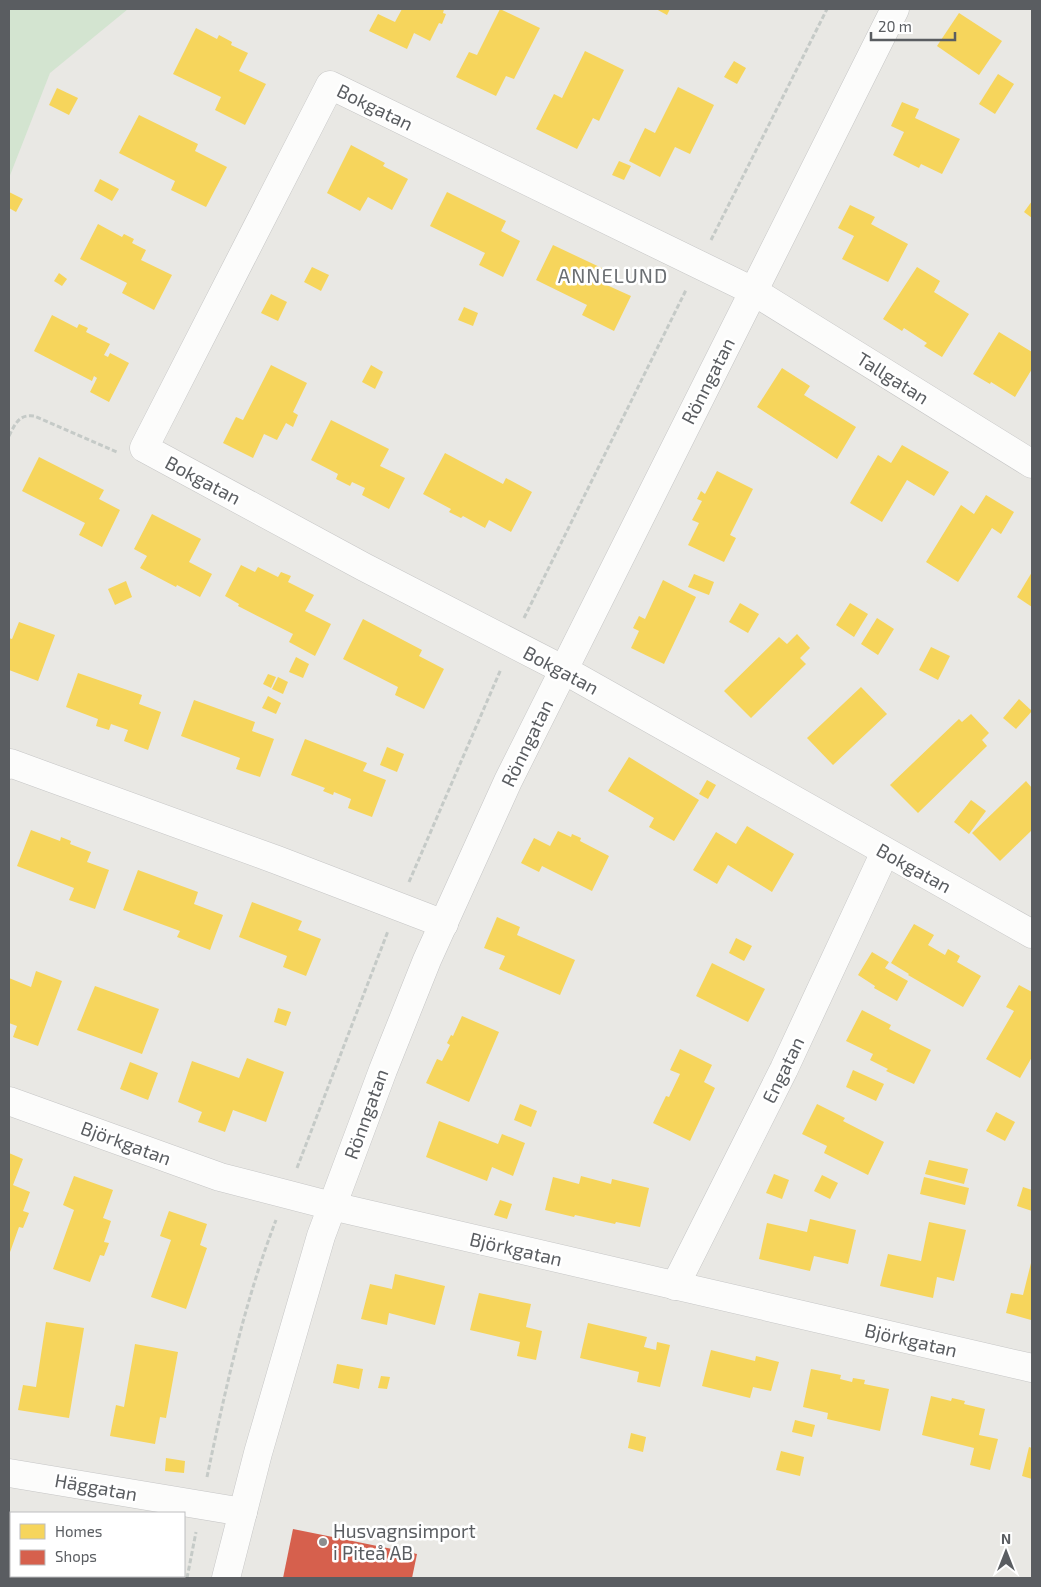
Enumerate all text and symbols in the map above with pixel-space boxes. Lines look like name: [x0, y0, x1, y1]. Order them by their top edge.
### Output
scale bar: [871, 10, 955, 42]
text: 20 m: [878, 17, 912, 35]
street label: Bokgatan: [333, 78, 417, 135]
district label: ANNELUND: [558, 263, 668, 287]
street label: Rönngatan: [676, 334, 739, 428]
street label: Tallgatan: [853, 346, 934, 409]
street label: Bokgatan: [162, 450, 245, 509]
street label: Bokgatan: [520, 640, 603, 699]
street label: Rönngatan: [496, 695, 558, 790]
street label: Bokgatan: [873, 838, 956, 897]
street label: Engatan: [757, 1033, 809, 1107]
street label: Rönngatan: [339, 1066, 392, 1162]
street label: Björkgatan: [78, 1116, 174, 1169]
street label: Björkgatan: [468, 1227, 565, 1270]
street label: Björkgatan: [863, 1318, 960, 1361]
street label: Häggatan: [53, 1468, 139, 1505]
legend: [10, 1512, 185, 1577]
place label: Husvagnsimport i Piteå AB: [333, 1519, 476, 1564]
text: Homes: [55, 1522, 102, 1540]
north arrow: [981, 1527, 1031, 1577]
text: N: [1001, 1530, 1011, 1547]
marker: Husvagnsimport i Piteå AB: [317, 1536, 329, 1548]
text: Shops: [55, 1547, 97, 1565]

